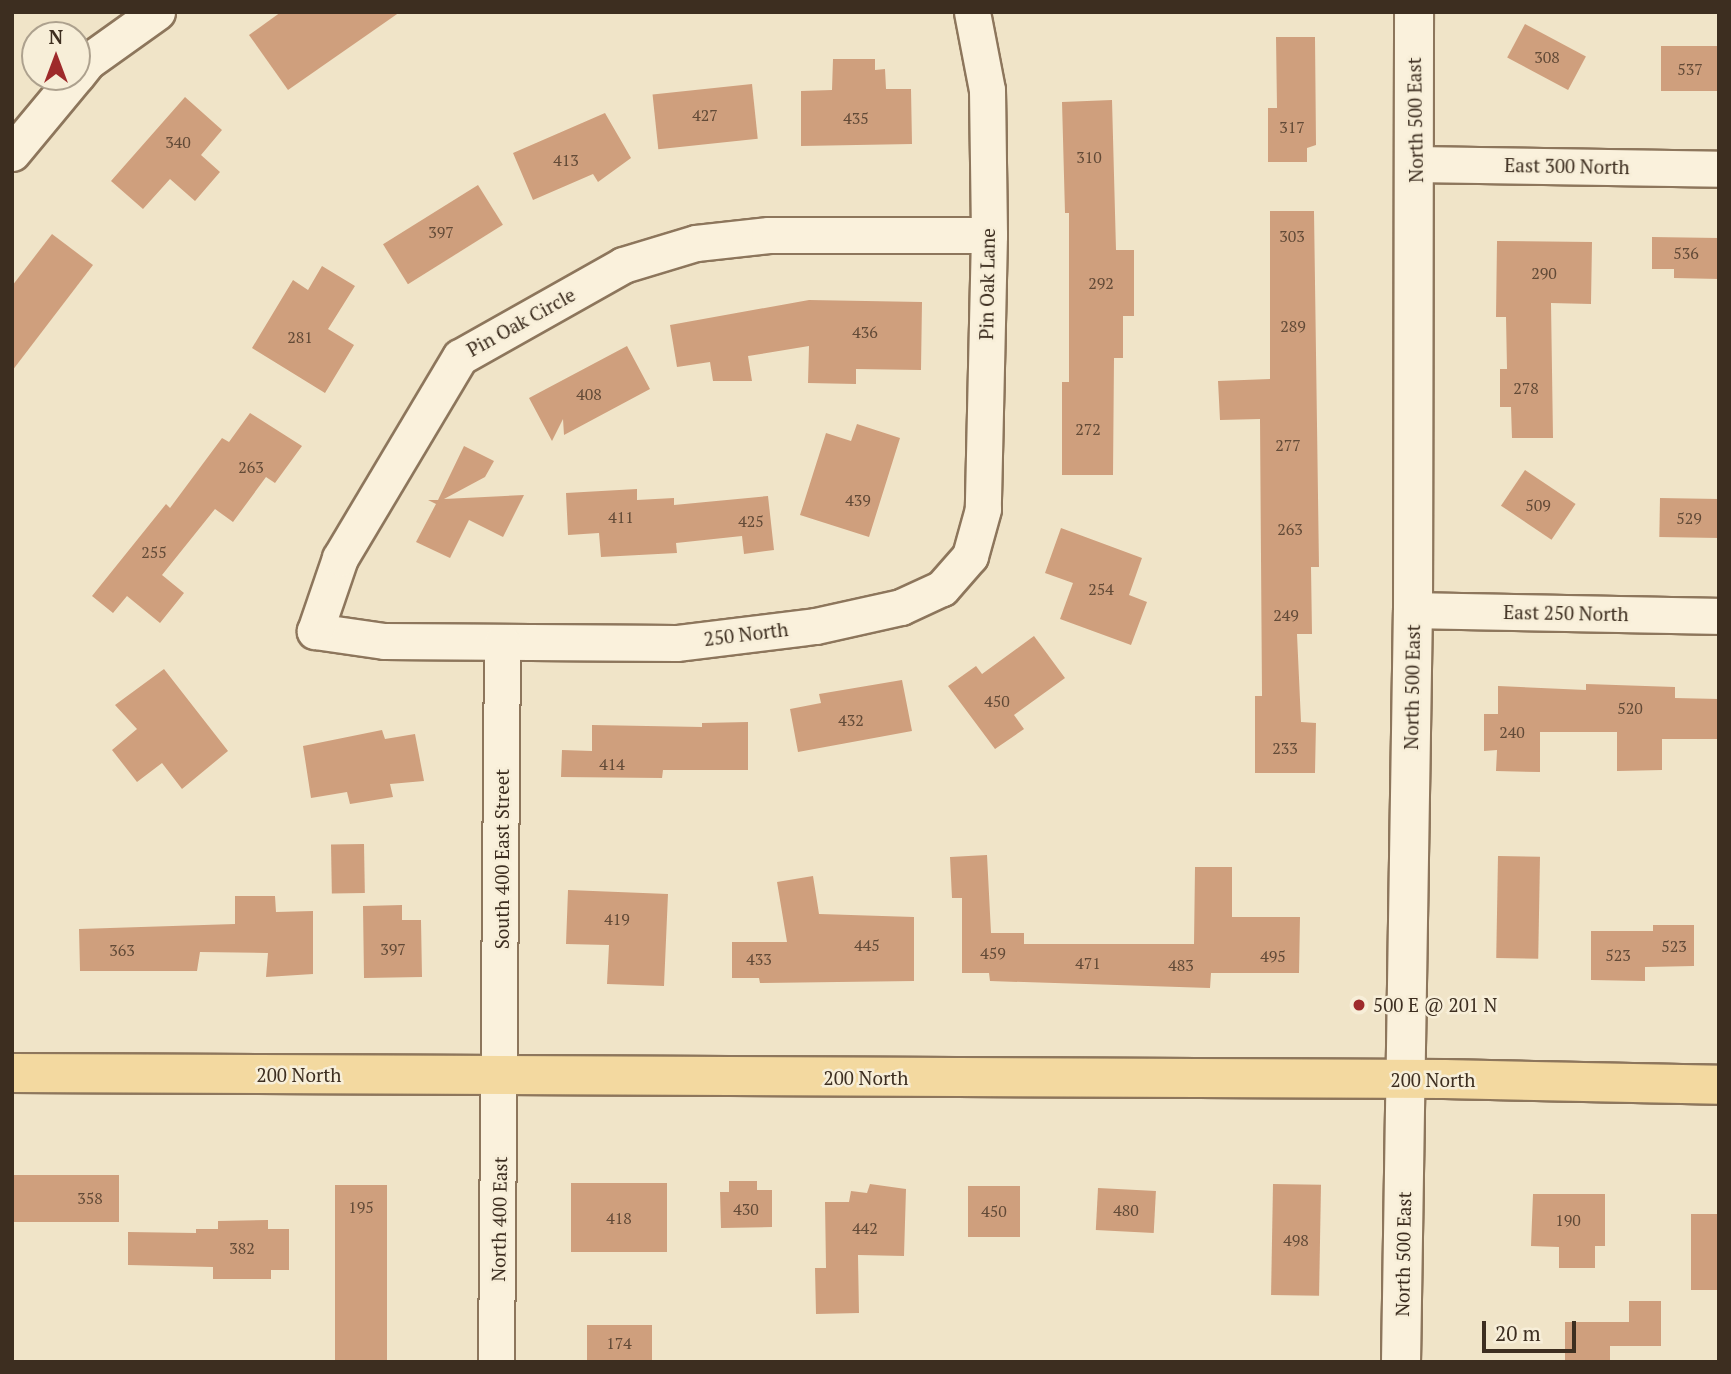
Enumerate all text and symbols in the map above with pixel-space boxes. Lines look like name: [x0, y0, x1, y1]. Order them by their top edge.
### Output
north arrow: [21, 21, 91, 91]
text: N: [49, 24, 63, 49]
house number: 308: [1534, 47, 1560, 67]
street label: North 500 East: [1403, 57, 1427, 183]
house number: 537: [1677, 59, 1703, 79]
house number: 427: [692, 105, 718, 125]
house number: 435: [843, 108, 869, 128]
house number: 317: [1279, 117, 1305, 137]
house number: 340: [165, 132, 191, 152]
house number: 310: [1076, 147, 1102, 167]
house number: 413: [553, 150, 579, 170]
street label: East 300 North: [1504, 154, 1630, 178]
house number: 397: [428, 222, 454, 242]
house number: 303: [1279, 226, 1305, 246]
street label: Pin Oak Lane: [975, 228, 999, 340]
house number: 536: [1673, 243, 1699, 263]
house number: 290: [1531, 263, 1557, 283]
house number: 292: [1088, 273, 1114, 293]
street label: Pin Oak Circle: [463, 283, 579, 361]
house number: 289: [1280, 316, 1306, 336]
house number: 436: [852, 322, 878, 342]
house number: 281: [287, 327, 313, 347]
house number: 278: [1513, 378, 1539, 398]
house number: 408: [576, 384, 602, 404]
house number: 272: [1075, 419, 1101, 439]
house number: 277: [1275, 435, 1301, 455]
house number: 263: [238, 457, 264, 477]
house number: 439: [845, 490, 871, 510]
house number: 509: [1525, 495, 1551, 515]
house number: 411: [608, 507, 634, 527]
house number: 529: [1676, 508, 1702, 528]
house number: 425: [738, 511, 764, 531]
house number: 263: [1277, 519, 1303, 539]
house number: 255: [141, 542, 167, 562]
house number: 254: [1088, 579, 1114, 599]
street label: East 250 North: [1503, 601, 1629, 625]
house number: 249: [1273, 605, 1299, 625]
street label: 250 North: [702, 618, 790, 650]
street label: North 500 East: [1400, 624, 1424, 750]
house number: 450: [984, 691, 1010, 711]
house number: 520: [1617, 698, 1643, 718]
house number: 432: [838, 710, 864, 730]
house number: 240: [1499, 722, 1525, 742]
house number: 233: [1272, 738, 1298, 758]
house number: 414: [599, 754, 625, 774]
street label: South 400 East Street: [491, 769, 513, 949]
house number: 419: [604, 909, 630, 929]
house number: 445: [854, 935, 880, 955]
house number: 523: [1661, 936, 1687, 956]
house number: 397: [380, 939, 406, 959]
house number: 363: [109, 940, 135, 960]
house number: 459: [980, 943, 1006, 963]
house number: 523: [1605, 945, 1631, 965]
house number: 495: [1260, 946, 1286, 966]
house number: 433: [746, 949, 772, 969]
house number: 471: [1075, 953, 1101, 973]
house number: 483: [1168, 955, 1194, 975]
place label: 500 E @ 201 N: [1373, 994, 1497, 1016]
marker: 500 E @ 201 N: [1351, 997, 1367, 1013]
street label: 200 North: [257, 1064, 341, 1086]
street label: 200 North: [824, 1067, 908, 1089]
street label: 200 North: [1391, 1069, 1475, 1091]
street label: North 400 East: [487, 1156, 511, 1282]
house number: 358: [77, 1188, 103, 1208]
street label: North 500 East: [1391, 1191, 1415, 1317]
house number: 195: [348, 1197, 374, 1217]
house number: 430: [733, 1199, 759, 1219]
house number: 480: [1113, 1200, 1139, 1220]
house number: 450: [981, 1201, 1007, 1221]
house number: 418: [606, 1208, 632, 1228]
house number: 190: [1555, 1210, 1581, 1230]
house number: 442: [852, 1218, 878, 1238]
house number: 498: [1283, 1230, 1309, 1250]
house number: 382: [229, 1238, 255, 1258]
scale bar: [1486, 1308, 1580, 1352]
text: 20 m: [1495, 1319, 1541, 1347]
house number: 174: [606, 1333, 632, 1353]

